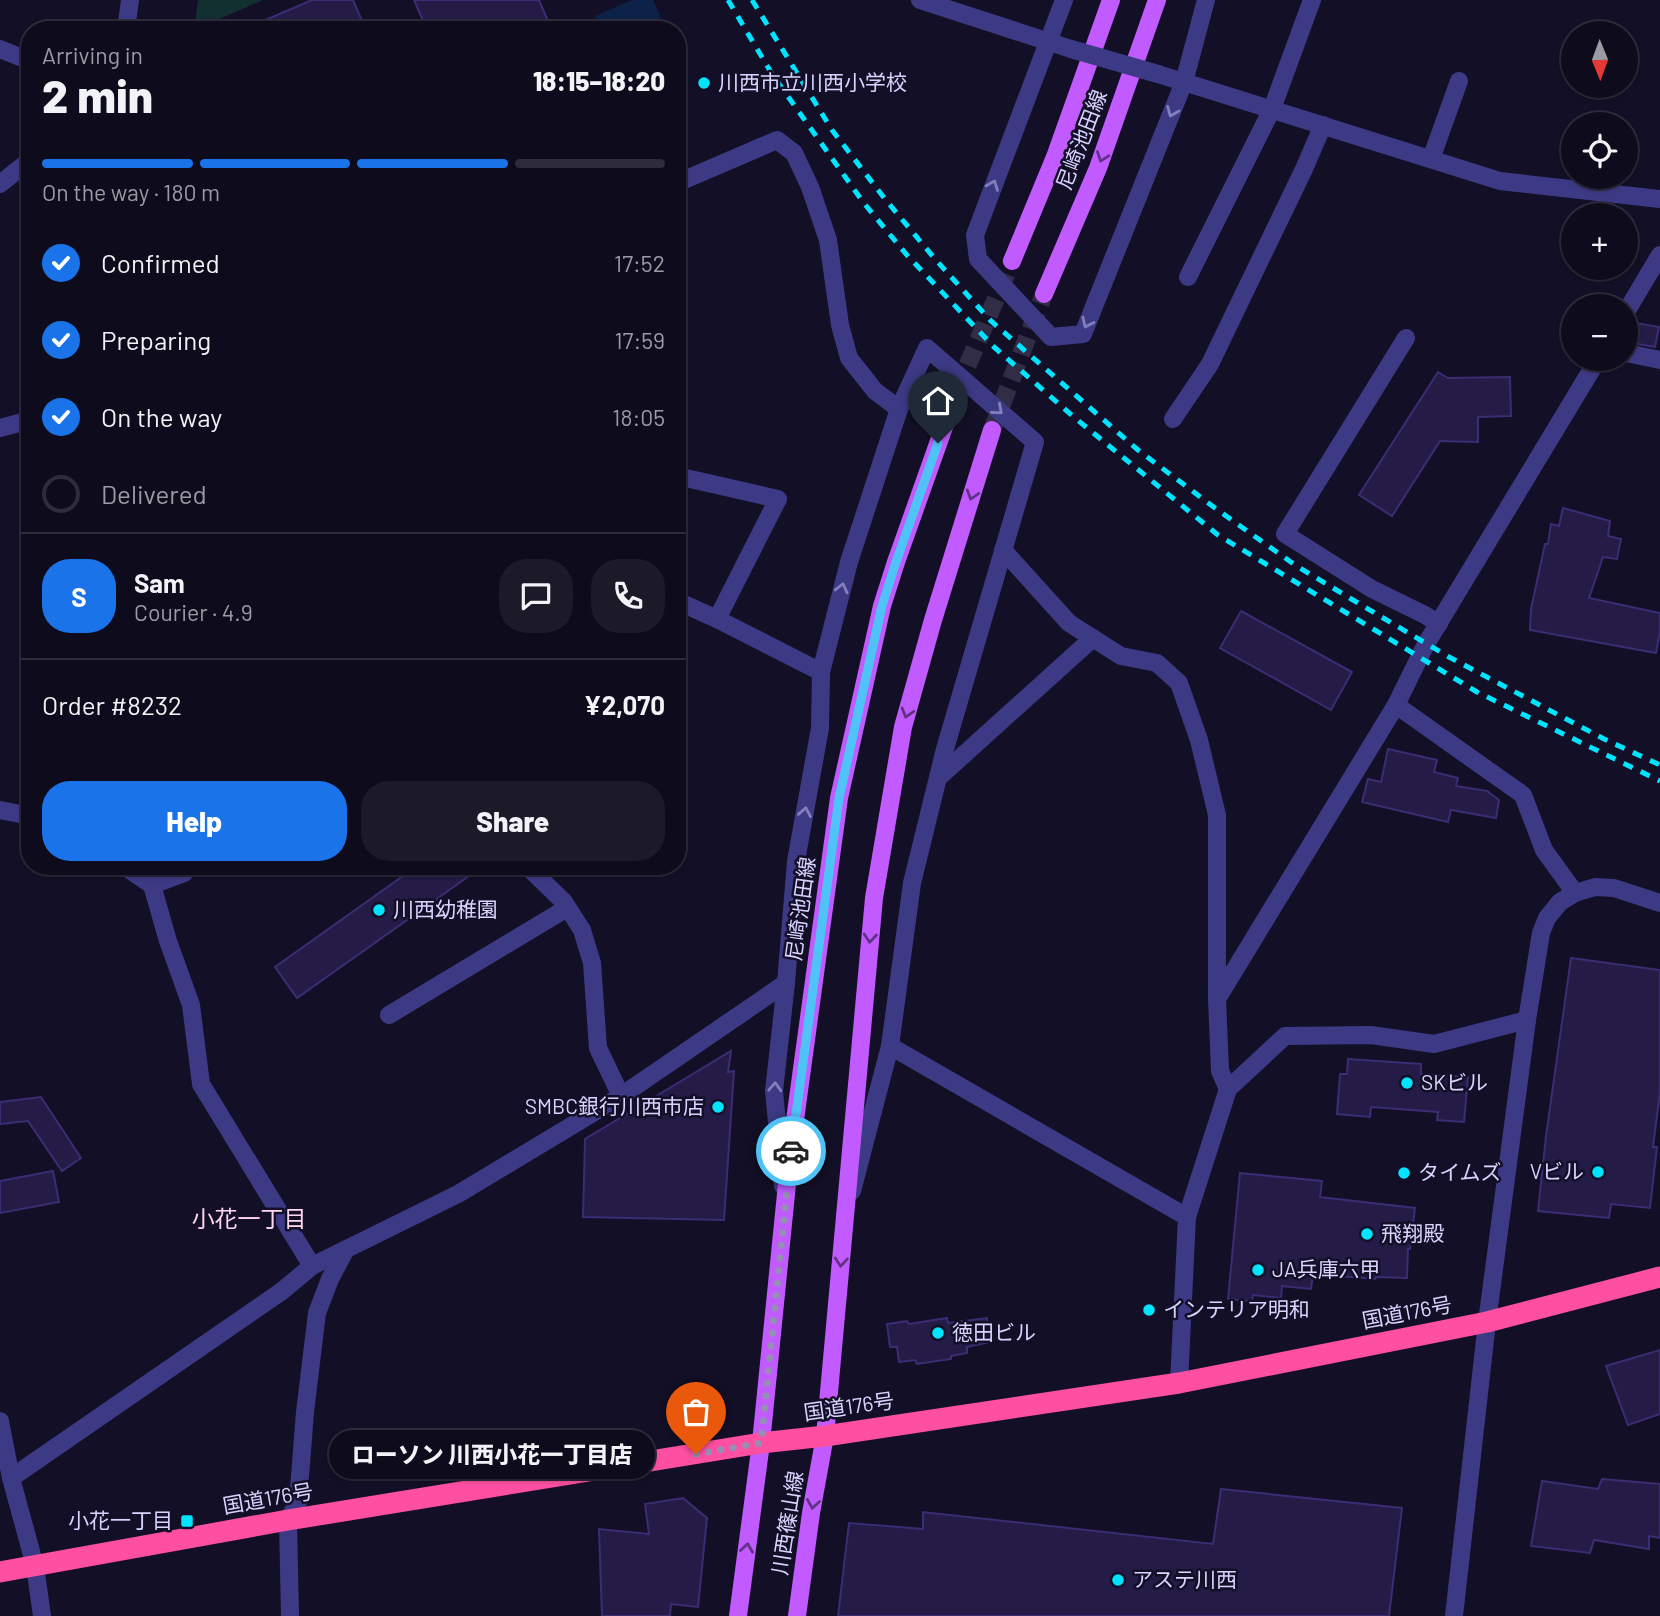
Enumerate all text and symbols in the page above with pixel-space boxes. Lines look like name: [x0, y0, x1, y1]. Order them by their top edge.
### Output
north arrow: [1561, 21, 1638, 98]
map controls: [1561, 21, 1638, 371]
text: Arriving in: [42, 41, 143, 69]
text: 18:15–18:20: [533, 65, 665, 96]
text: 2 min: [42, 67, 153, 122]
place label: 川西市立川西小学校: [718, 69, 907, 94]
marker: 川西市立川西小学校: [696, 75, 712, 91]
street label: 尼崎池田線: [1050, 86, 1111, 193]
one-way arrow: [1166, 105, 1180, 117]
button: locate: [1561, 112, 1638, 189]
one-way arrow: [1096, 150, 1110, 162]
text: On the way · 180 m: [42, 178, 220, 206]
one-way arrow: [985, 180, 999, 192]
button: +: [1561, 203, 1638, 280]
icon: check: [42, 244, 80, 282]
text: Confirmed: [101, 247, 220, 278]
text: 17:52: [614, 249, 665, 277]
button: −: [1561, 294, 1638, 371]
one-way arrow: [1081, 316, 1095, 328]
icon: check: [42, 321, 80, 359]
text: Preparing: [101, 324, 211, 355]
text: 17:59: [614, 326, 665, 354]
pin: [908, 371, 968, 443]
icon: home: [919, 382, 957, 420]
icon: check: [42, 398, 80, 436]
text: On the way: [101, 401, 222, 432]
one-way arrow: [990, 402, 1003, 414]
text: 18:05: [612, 403, 665, 431]
text: Delivered: [101, 478, 207, 509]
one-way arrow: [966, 489, 980, 501]
button: chat: [499, 559, 573, 633]
button: phone: [591, 559, 665, 633]
text: Sam: [134, 567, 185, 598]
text: S: [71, 581, 87, 612]
one-way arrow: [834, 582, 848, 594]
text: Courier · 4.9: [134, 598, 253, 626]
text: Order #8232: [42, 689, 182, 720]
text: ¥2,070: [584, 689, 665, 720]
one-way arrow: [900, 707, 915, 719]
button: Help: [42, 781, 347, 861]
button: Share: [361, 781, 665, 861]
one-way arrow: [797, 806, 812, 818]
street label: 尼崎池田線: [780, 855, 819, 963]
place label: 川西幼稚園: [393, 896, 498, 921]
marker: 川西幼稚園: [371, 902, 387, 918]
one-way arrow: [863, 932, 878, 943]
place label: SKビル: [1421, 1069, 1488, 1094]
marker: SKビル: [1399, 1075, 1415, 1091]
one-way arrow: [768, 1081, 783, 1092]
place label: SMBC銀行川西市店: [525, 1093, 704, 1118]
marker: SMBC銀行川西市店: [710, 1099, 726, 1115]
courier: [756, 1116, 826, 1186]
icon: car: [772, 1132, 810, 1170]
place label: Vビル: [1530, 1158, 1584, 1183]
place label: タイムズ: [1418, 1159, 1502, 1184]
marker: Vビル: [1590, 1164, 1606, 1180]
marker: タイムズ: [1396, 1165, 1412, 1181]
district label: 小花一丁目: [192, 1204, 307, 1232]
place label: 飛翔殿: [1381, 1220, 1444, 1245]
marker: 飛翔殿: [1359, 1226, 1375, 1242]
place label: JA兵庫六甲: [1272, 1256, 1381, 1281]
one-way arrow: [834, 1257, 849, 1268]
marker: JA兵庫六甲: [1250, 1262, 1266, 1278]
street label: 国道176号: [1360, 1291, 1454, 1332]
place label: インテリア明和: [1163, 1296, 1310, 1321]
marker: インテリア明和: [1141, 1302, 1157, 1318]
place label: 徳田ビル: [952, 1319, 1036, 1344]
marker: 徳田ビル: [930, 1325, 946, 1341]
pin: [666, 1382, 726, 1454]
street label: 国道176号: [802, 1387, 896, 1424]
icon: bag: [677, 1393, 715, 1431]
callout: ローソン 川西小花一丁目店: [328, 1430, 654, 1478]
text: ローソン 川西小花一丁目店: [352, 1440, 632, 1468]
street label: 川西篠山線: [766, 1469, 807, 1577]
street label: 国道176号: [221, 1477, 315, 1518]
one-way arrow: [806, 1498, 821, 1510]
place label: 小花一丁目: [68, 1507, 173, 1532]
marker: 小花一丁目: [179, 1513, 195, 1529]
one-way arrow: [739, 1542, 754, 1554]
place label: アステ川西: [1132, 1566, 1237, 1591]
marker: アステ川西: [1110, 1572, 1126, 1588]

